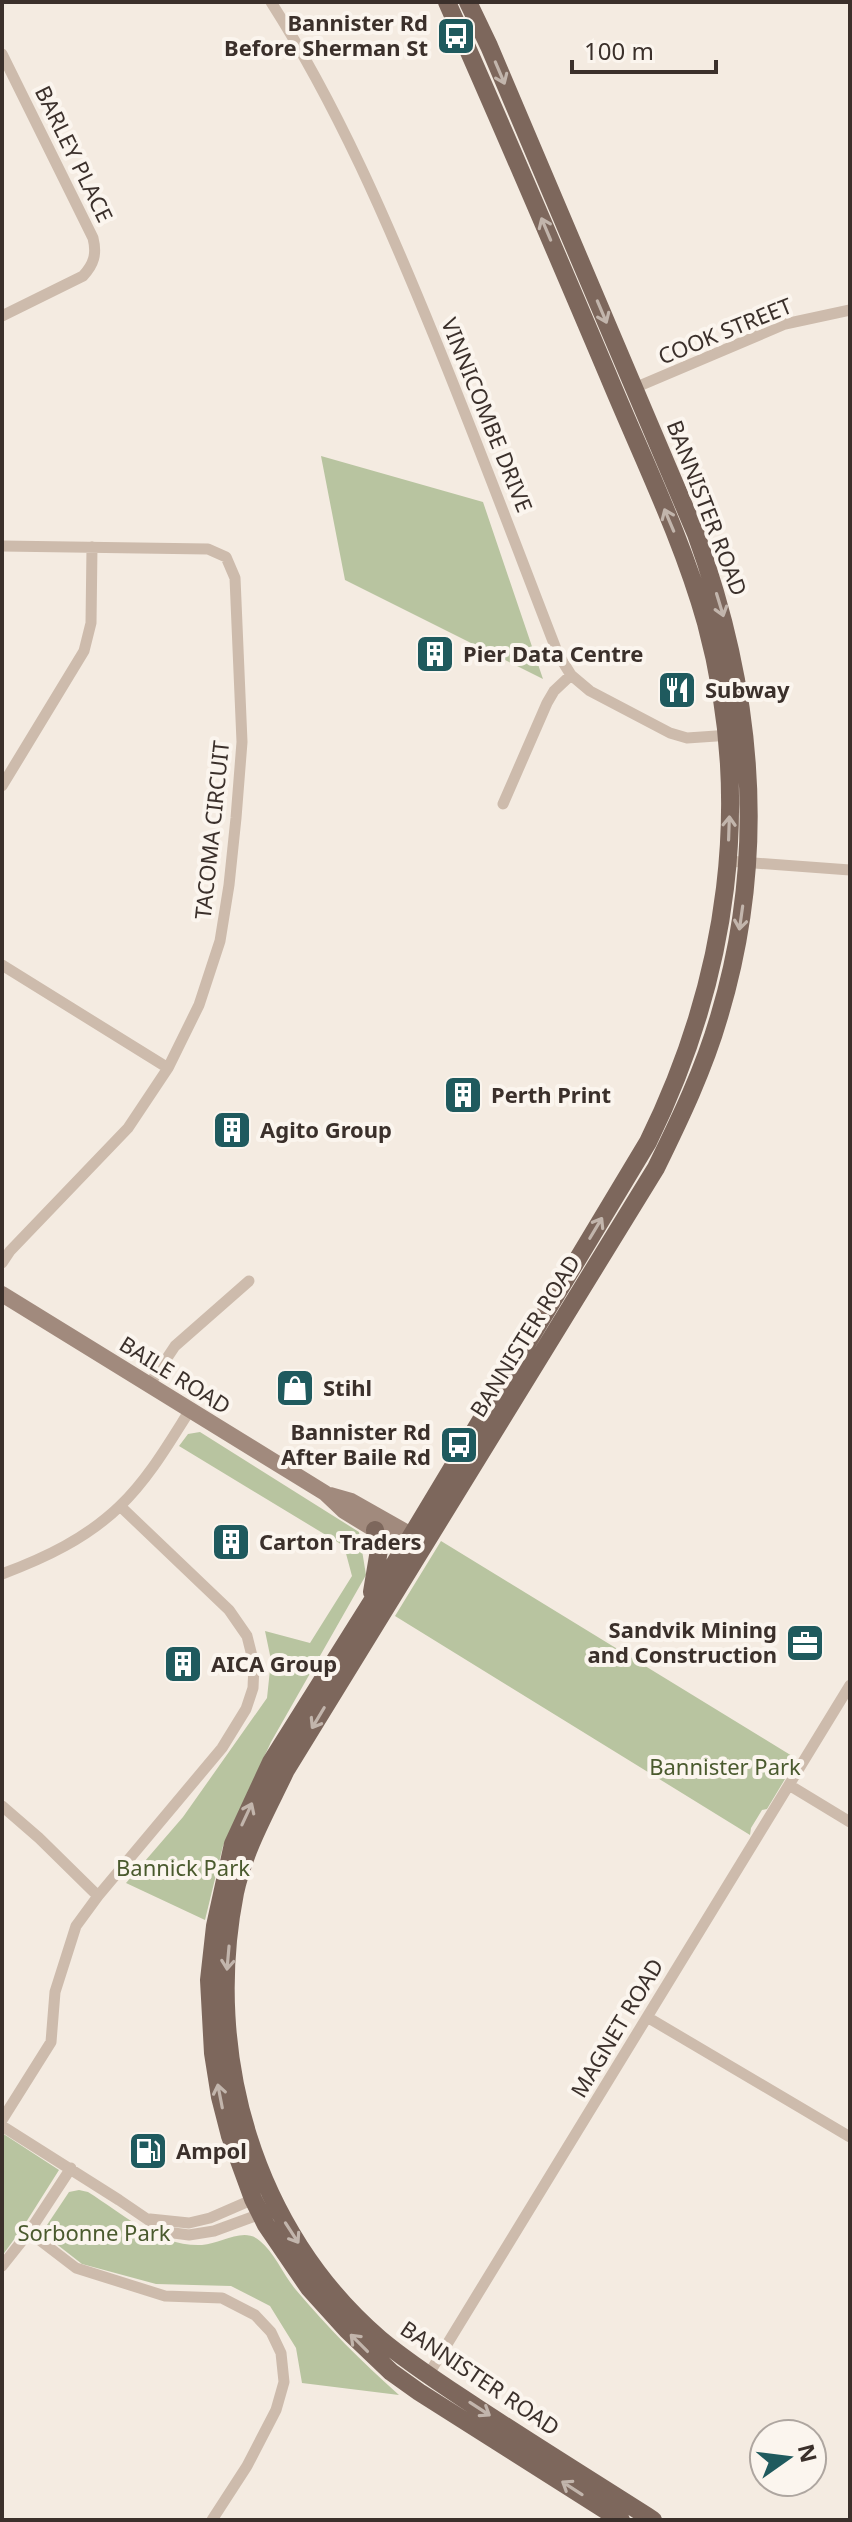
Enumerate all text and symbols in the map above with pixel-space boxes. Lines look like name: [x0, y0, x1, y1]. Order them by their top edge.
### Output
place label: Bannister Rd Before Sherman St: [224, 7, 428, 62]
bus stop icon: Bannister Rd Before Sherman St: [435, 15, 477, 57]
scale bar: [572, 24, 716, 74]
text: 100 m: [584, 34, 654, 67]
one-way arrow: [494, 60, 508, 85]
street label: BARLEY PLACE: [29, 80, 121, 227]
one-way arrow: [538, 217, 553, 242]
street label: COOK STREET: [653, 290, 796, 371]
one-way arrow: [595, 299, 610, 324]
street label: VINNICOMBE DRIVE: [435, 313, 541, 516]
street label: BANNISTER ROAD: [661, 416, 755, 600]
one-way arrow: [661, 508, 676, 533]
one-way arrow: [713, 592, 728, 618]
building icon: Pier Data Centre: [414, 633, 456, 675]
place label: Pier Data Centre: [463, 638, 643, 668]
restaurant icon: Subway: [656, 669, 698, 711]
place label: Subway: [705, 674, 790, 704]
street label: TACOMA CIRCUIT: [187, 739, 235, 921]
one-way arrow: [722, 815, 737, 842]
one-way arrow: [733, 905, 748, 930]
building icon: Perth Print: [442, 1074, 484, 1116]
place label: Perth Print: [491, 1079, 611, 1109]
building icon: Agito Group: [211, 1109, 253, 1151]
place label: Agito Group: [260, 1114, 392, 1144]
one-way arrow: [589, 1217, 605, 1240]
street label: BANNISTER ROAD: [462, 1249, 586, 1422]
street label: BAILE ROAD: [114, 1328, 237, 1420]
shop icon: Stihl: [274, 1367, 316, 1409]
place label: Stihl: [323, 1372, 372, 1402]
place label: Bannister Rd After Baile Rd: [281, 1416, 431, 1471]
bus stop icon: Bannister Rd After Baile Rd: [438, 1424, 480, 1466]
building icon: Carton Traders: [210, 1521, 252, 1563]
place label: Carton Traders: [259, 1526, 422, 1556]
place label: Sandvik Mining and Construction: [587, 1614, 777, 1669]
office icon: Sandvik Mining and Construction: [784, 1622, 826, 1664]
building icon: AICA Group: [162, 1643, 204, 1685]
place label: AICA Group: [211, 1648, 337, 1678]
one-way arrow: [310, 1706, 326, 1728]
park label: Bannister Park: [649, 1751, 801, 1781]
one-way arrow: [240, 1802, 255, 1826]
park label: Bannick Park: [116, 1852, 250, 1882]
one-way arrow: [220, 1944, 235, 1971]
street label: MAGNET ROAD: [563, 1952, 669, 2103]
one-way arrow: [212, 2084, 227, 2109]
fuel station icon: Ampol: [127, 2130, 169, 2172]
place label: Ampol: [176, 2135, 247, 2165]
park label: Sorbonne Park: [17, 2217, 171, 2247]
one-way arrow: [284, 2222, 301, 2244]
street label: BANNISTER ROAD: [395, 2313, 566, 2442]
one-way arrow: [350, 2334, 369, 2353]
one-way arrow: [468, 2402, 491, 2418]
north arrow: [748, 2418, 828, 2498]
text: N: [792, 2441, 825, 2465]
one-way arrow: [561, 2480, 583, 2497]

